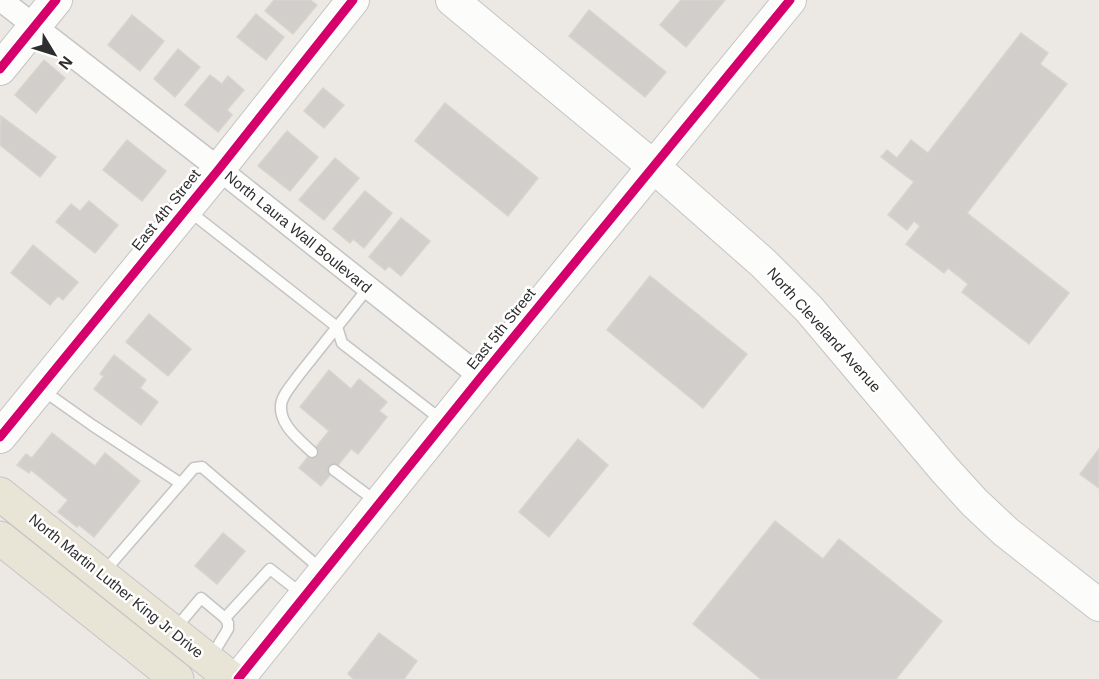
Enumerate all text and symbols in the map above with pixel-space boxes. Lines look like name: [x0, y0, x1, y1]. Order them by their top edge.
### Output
north arrow: [24, 24, 84, 84]
text: N: [55, 53, 76, 73]
street label: East 4th Street: [128, 165, 204, 254]
street label: North Laura Wall Boulevard: [222, 167, 375, 296]
street label: North Cleveland Avenue: [764, 264, 885, 395]
street label: East 5th Street: [463, 284, 539, 373]
street label: North Martin Luther King Jr Drive: [26, 510, 207, 661]

